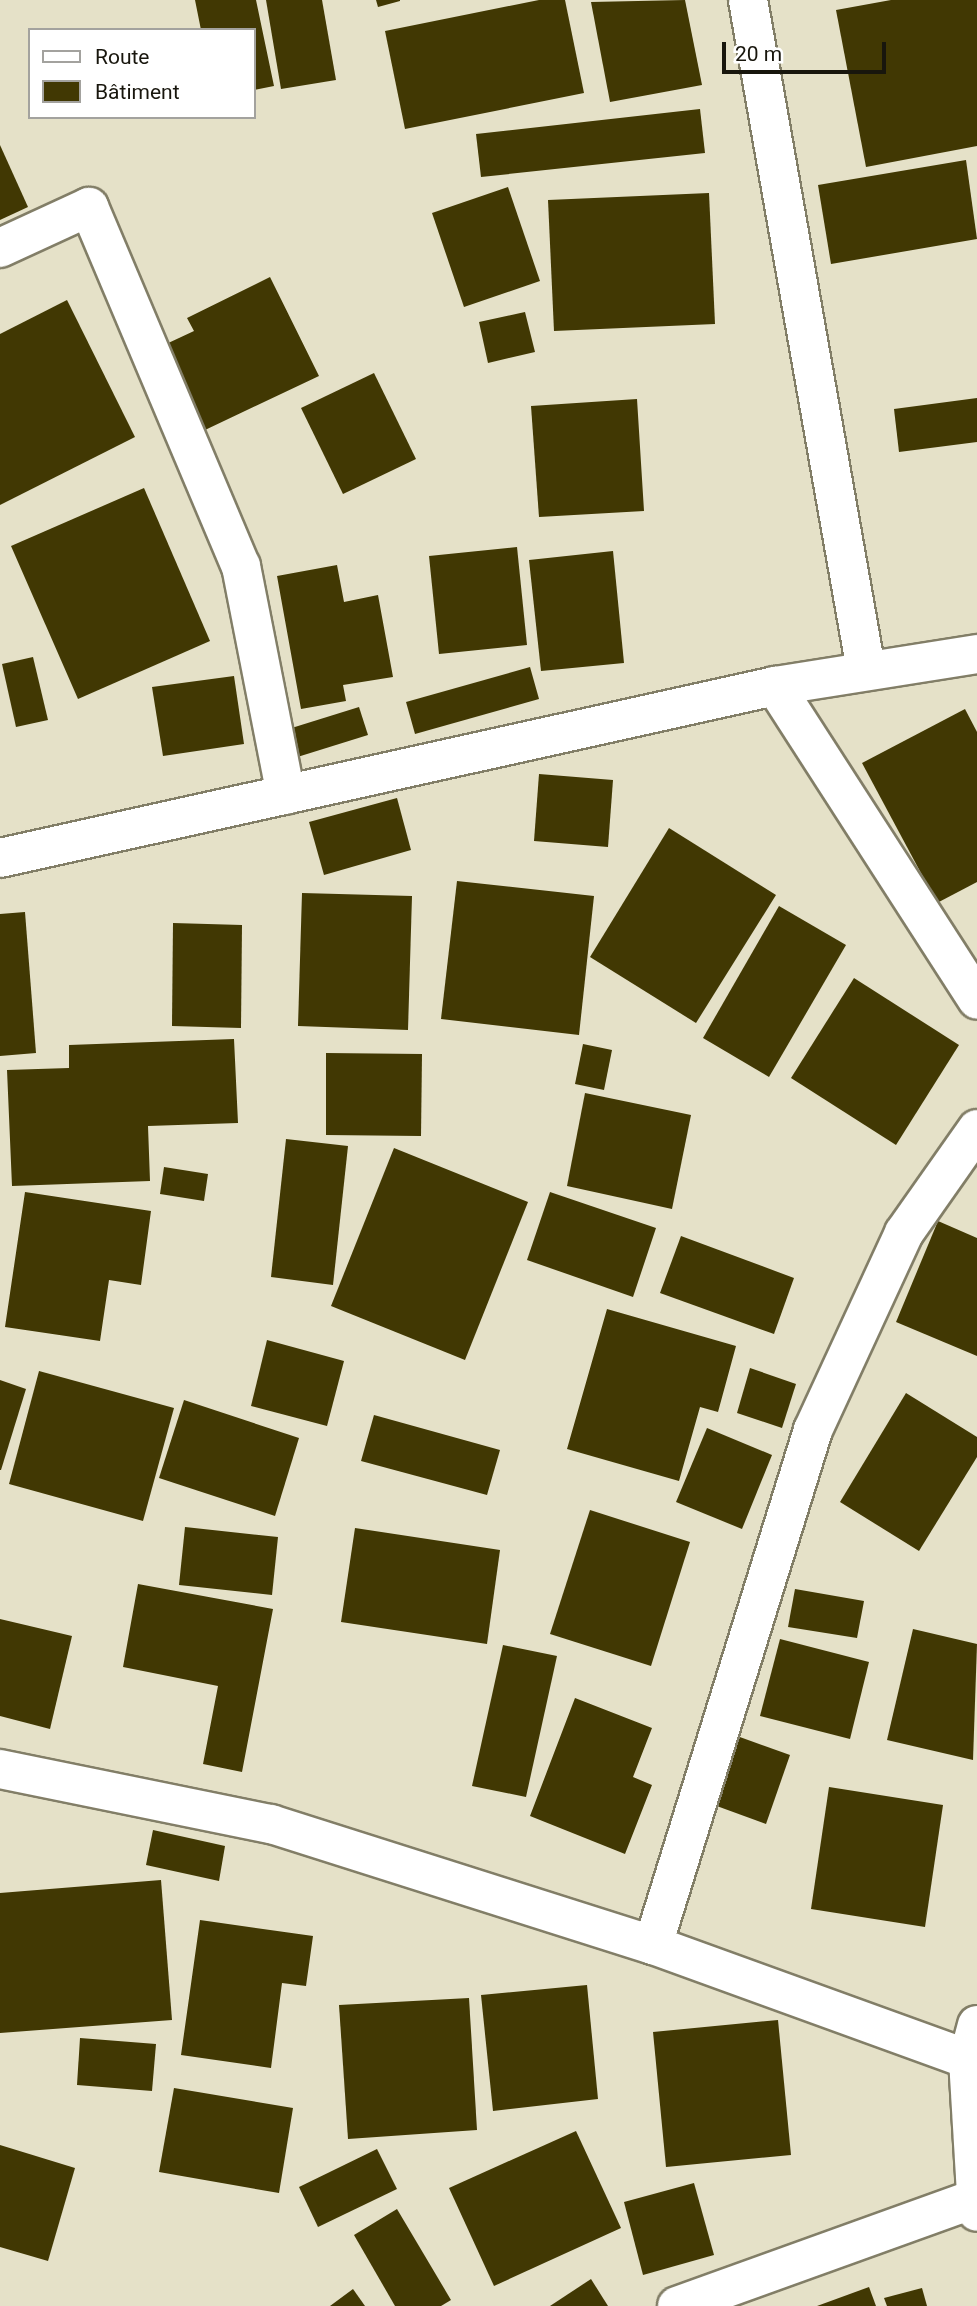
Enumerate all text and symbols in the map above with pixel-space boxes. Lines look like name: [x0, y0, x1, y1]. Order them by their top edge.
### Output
legend: [28, 28, 256, 119]
scale bar: [725, 28, 890, 72]
text: 20 m: [735, 42, 782, 66]
text: Route: [95, 45, 150, 69]
text: Bâtiment: [95, 80, 180, 104]

